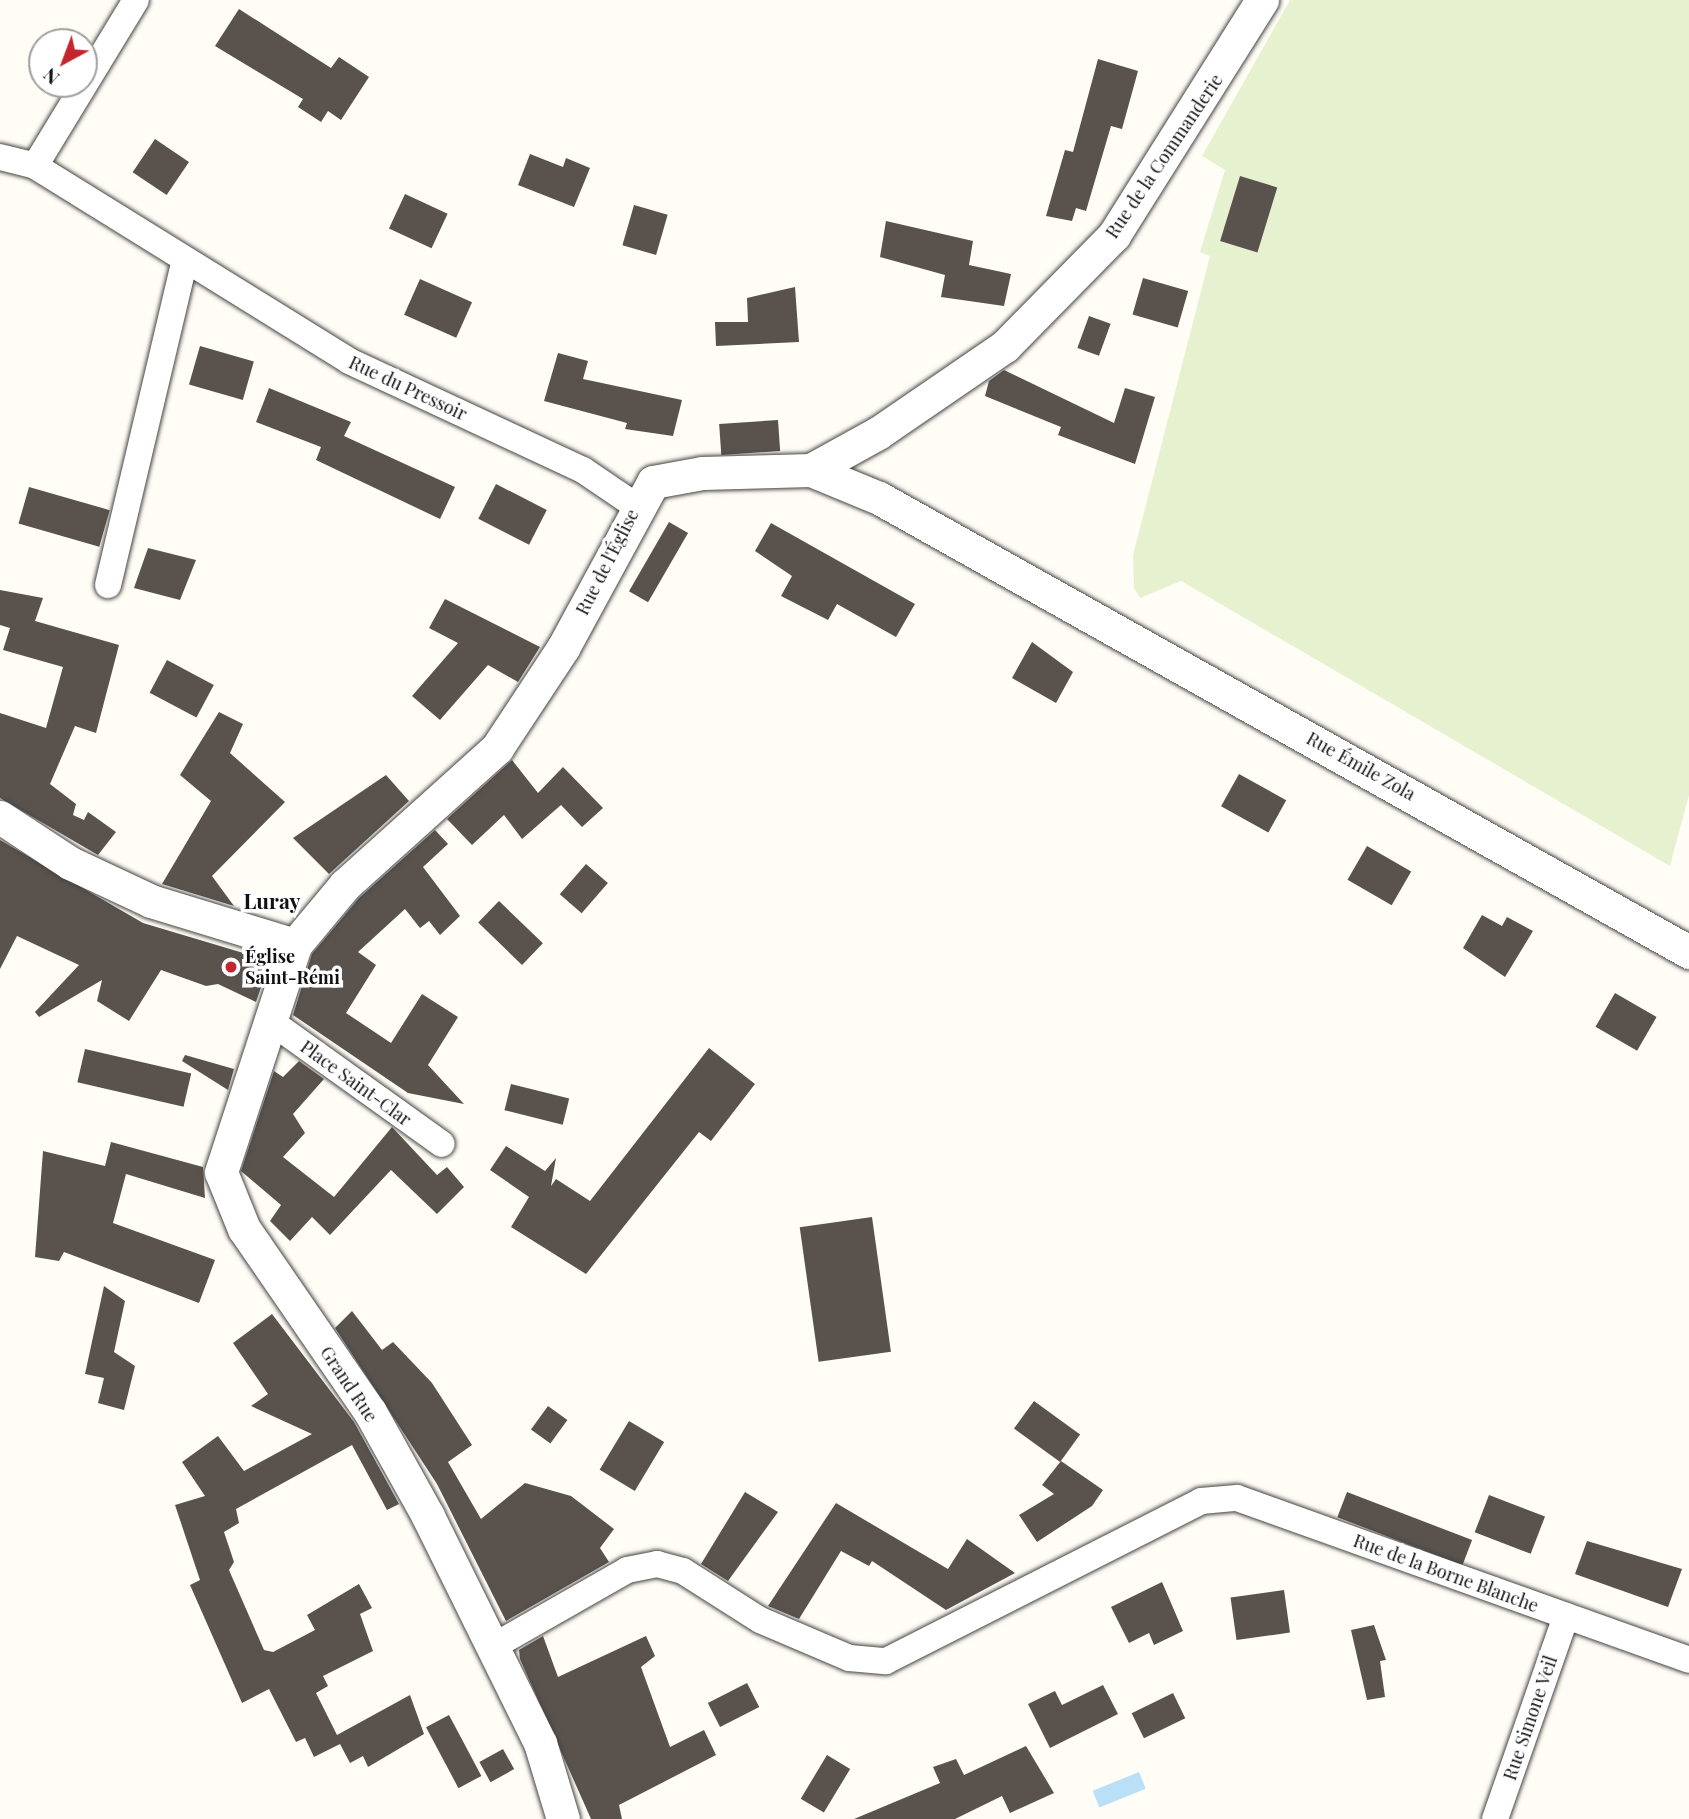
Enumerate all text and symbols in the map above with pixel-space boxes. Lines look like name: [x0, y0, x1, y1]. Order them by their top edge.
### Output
north arrow: [28, 28, 98, 98]
text: N: [37, 63, 64, 92]
street label: Rue de la Commanderie: [1101, 69, 1227, 243]
street label: Rue du Pressoir: [346, 351, 470, 425]
street label: Rue de l'Église: [571, 505, 643, 619]
street label: Rue Émile Zola: [1303, 727, 1419, 805]
district label: Luray: [244, 887, 300, 913]
place label: Église Saint-Rémi: [245, 946, 340, 988]
marker: Église Saint-Rémi: [223, 959, 239, 975]
street label: Place Saint-Clar: [297, 1036, 415, 1130]
street label: Grand Rue: [316, 1342, 382, 1426]
street label: Rue de la Borne Blanche: [1350, 1529, 1542, 1617]
street label: Rue Simone Veil: [1499, 1653, 1561, 1783]

